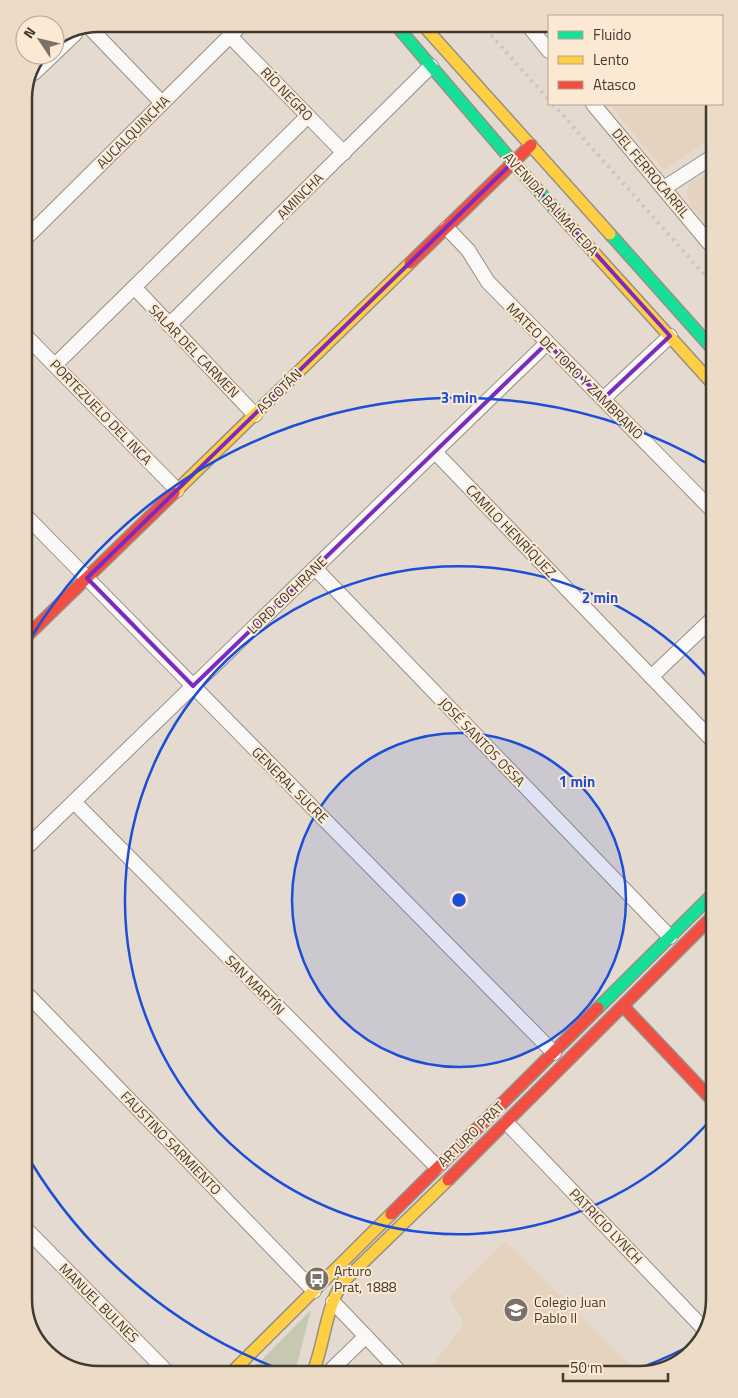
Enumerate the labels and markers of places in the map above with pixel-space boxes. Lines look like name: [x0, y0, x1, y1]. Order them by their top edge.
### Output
centre of rings: [450, 891, 468, 909]
place label: Arturo Prat, 1888: [334, 1260, 397, 1297]
bus stop icon: Arturo Prat, 1888: [304, 1266, 330, 1292]
place label: Colegio Juan Pablo II: [534, 1291, 606, 1328]
school or university icon: Colegio Juan Pablo II: [503, 1297, 529, 1323]

